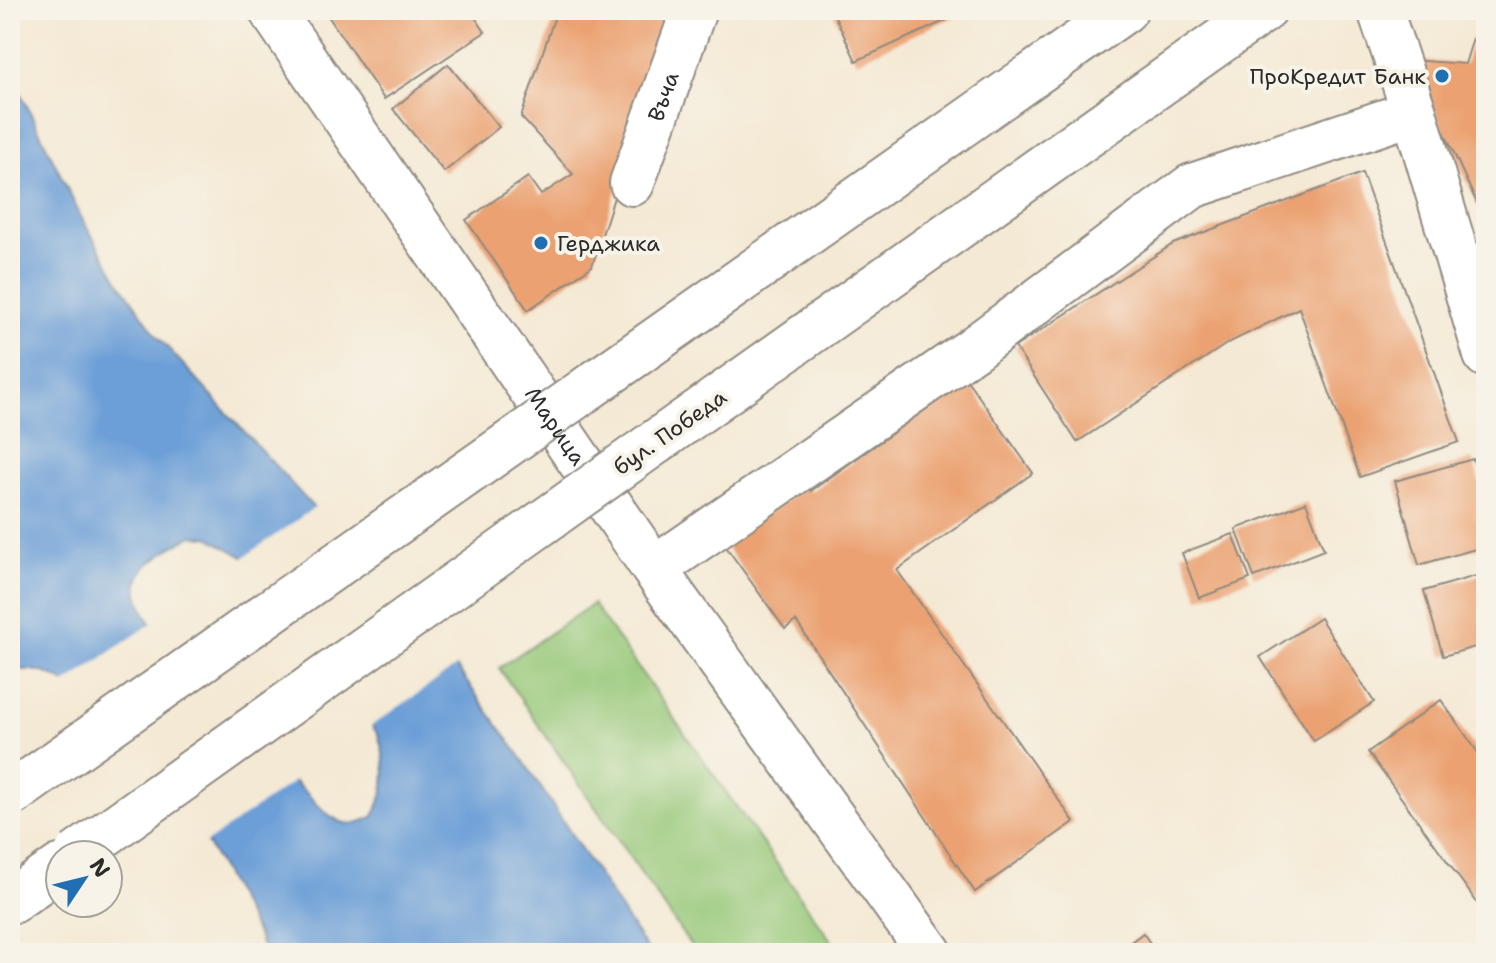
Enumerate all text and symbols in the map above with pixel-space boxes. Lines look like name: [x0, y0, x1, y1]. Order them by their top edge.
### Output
place label: ПроКредит Банк: [1250, 62, 1426, 91]
street label: Въча: [641, 67, 685, 125]
marker: ПроКредит Банк: [1433, 67, 1451, 85]
place label: Герджика: [557, 229, 660, 258]
marker: Герджика: [532, 234, 550, 252]
street label: Марица: [519, 381, 593, 471]
street label: бул. Победа: [608, 382, 733, 482]
north arrow: [44, 839, 124, 919]
text: N: [83, 852, 117, 883]

